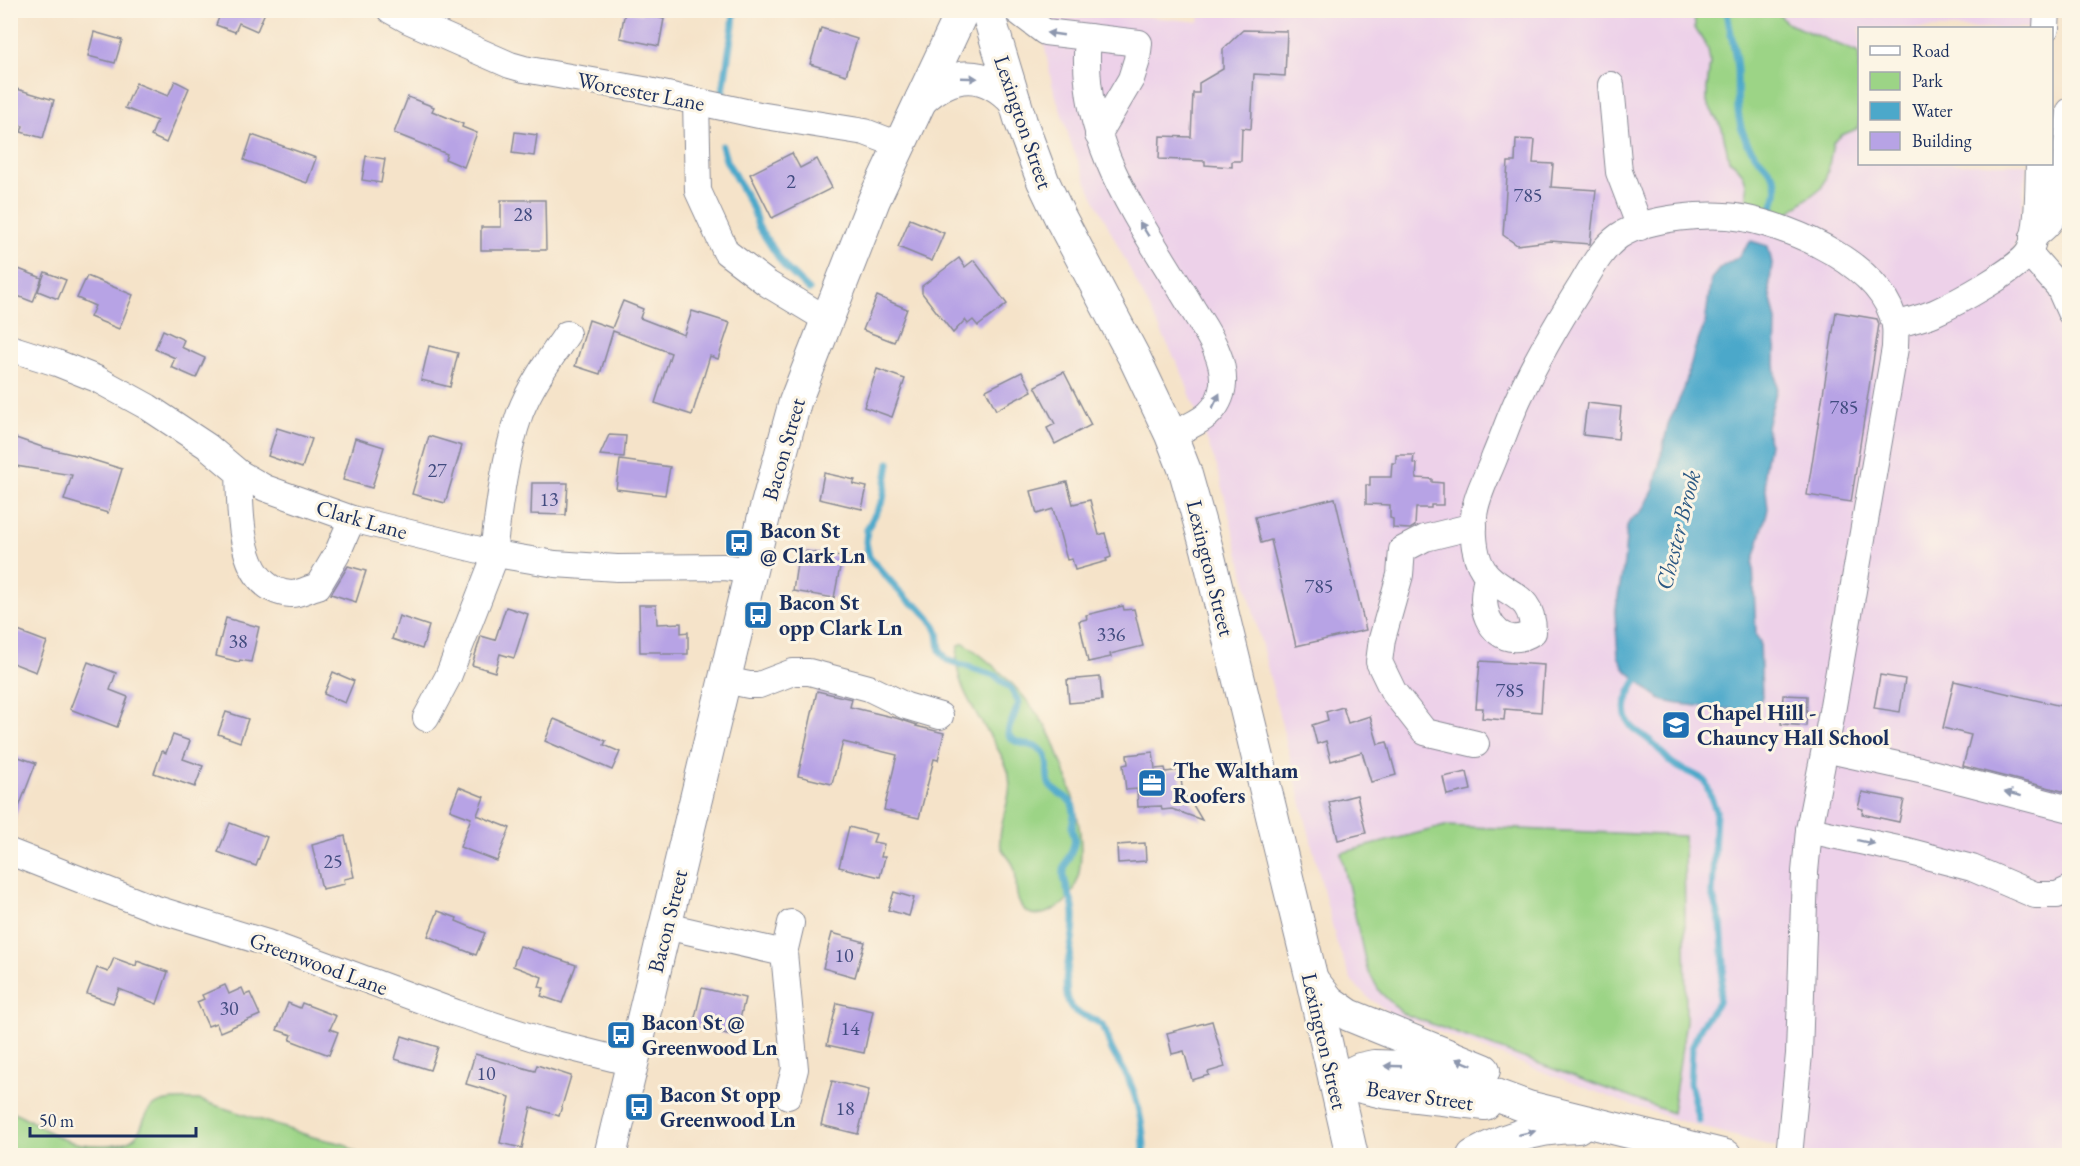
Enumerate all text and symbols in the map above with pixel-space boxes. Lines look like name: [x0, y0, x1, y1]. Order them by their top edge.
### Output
legend: [1858, 27, 2053, 165]
one-way arrow: [1046, 29, 1065, 38]
text: Road: [1912, 39, 1951, 62]
street label: Lexington Street: [987, 52, 1060, 193]
street label: Worcester Lane: [575, 65, 708, 118]
text: Park: [1912, 69, 1943, 92]
one-way arrow: [959, 74, 978, 83]
text: Water: [1912, 99, 1953, 122]
text: Building: [1912, 129, 1972, 152]
house number: 2: [786, 168, 796, 194]
house number: 785: [1514, 182, 1542, 208]
house number: 28: [513, 201, 533, 227]
one-way arrow: [1138, 221, 1149, 237]
one-way arrow: [1211, 393, 1221, 410]
street label: Bacon Street: [755, 394, 812, 504]
house number: 785: [1830, 394, 1858, 420]
house number: 27: [427, 457, 447, 483]
water label: Chester Brook: [1648, 467, 1707, 593]
house number: 13: [539, 486, 559, 512]
street label: Clark Lane: [313, 493, 411, 546]
street label: Lexington Street: [1180, 497, 1241, 639]
place label: Bacon St @ Clark Ln: [760, 516, 866, 570]
bus stop icon: Bacon St @ Clark Ln: [723, 527, 755, 559]
house number: 785: [1305, 573, 1333, 599]
place label: Bacon St opp Clark Ln: [779, 588, 903, 642]
bus stop icon: Bacon St opp Clark Ln: [742, 599, 774, 631]
house number: 336: [1097, 621, 1126, 647]
house number: 38: [228, 628, 248, 654]
house number: 785: [1496, 677, 1524, 703]
place label: Chapel Hill - Chauncy Hall School: [1697, 698, 1889, 752]
school or university icon: Chapel Hill - Chauncy Hall School: [1660, 709, 1692, 741]
place label: The Waltham Roofers: [1173, 756, 1299, 810]
office icon: The Waltham Roofers: [1136, 767, 1168, 799]
one-way arrow: [2004, 789, 2022, 798]
one-way arrow: [1856, 838, 1875, 847]
house number: 25: [323, 848, 343, 874]
street label: Bacon Street: [641, 866, 694, 976]
street label: Greenwood Lane: [246, 925, 392, 1002]
house number: 10: [834, 942, 854, 968]
street label: Lexington Street: [1295, 970, 1354, 1112]
house number: 30: [219, 995, 239, 1021]
place label: Bacon St @ Greenwood Ln: [642, 1008, 778, 1062]
house number: 14: [840, 1015, 860, 1041]
bus stop icon: Bacon St @ Greenwood Ln: [605, 1019, 637, 1051]
one-way arrow: [1455, 1057, 1473, 1067]
house number: 10: [476, 1060, 496, 1086]
one-way arrow: [1383, 1061, 1402, 1071]
street label: Beaver Street: [1365, 1074, 1475, 1117]
place label: Bacon St opp Greenwood Ln: [660, 1080, 796, 1134]
bus stop icon: Bacon St opp Greenwood Ln: [623, 1091, 655, 1123]
house number: 18: [835, 1095, 855, 1121]
scale bar: [30, 1100, 196, 1138]
text: 50 m: [39, 1109, 74, 1132]
one-way arrow: [1518, 1128, 1536, 1138]

